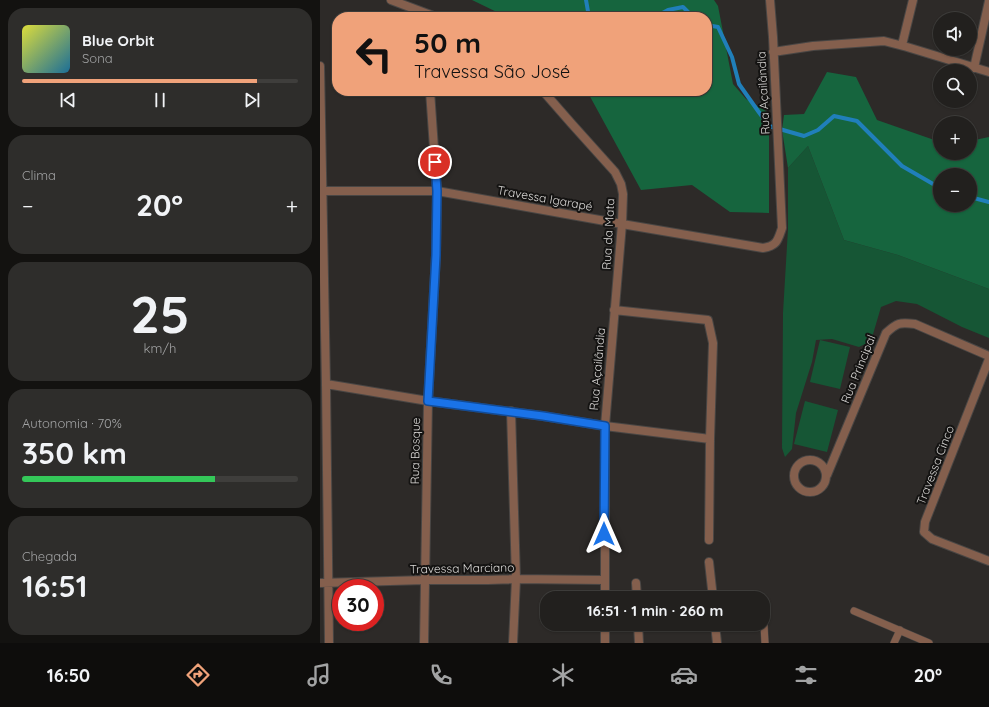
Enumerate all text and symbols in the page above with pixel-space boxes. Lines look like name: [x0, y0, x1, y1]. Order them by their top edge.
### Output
map controls: [933, 12, 977, 212]
button: sound: [933, 12, 977, 56]
text: 50 m: [414, 25, 481, 60]
icon: left: [348, 28, 400, 80]
text: Blue Orbit: [82, 31, 155, 50]
text: Sona: [82, 50, 113, 66]
street label: Rua Açailândia: [753, 51, 773, 135]
text: Travessa São José: [414, 60, 570, 83]
button: search: [933, 64, 977, 108]
icon: previous: [57, 89, 79, 111]
icon: pause: [149, 89, 171, 111]
icon: next: [241, 89, 263, 111]
button: +: [933, 116, 977, 160]
pin: [418, 145, 452, 179]
icon: arrive: [424, 151, 446, 173]
text: Clima: [22, 167, 56, 183]
button: −: [933, 168, 977, 212]
street label: Travessa Igarapé: [496, 182, 594, 214]
text: 20°: [136, 186, 183, 224]
text: −: [22, 192, 33, 220]
text: +: [286, 192, 298, 220]
street label: Rua da Mata: [599, 198, 617, 270]
text: 25: [130, 281, 190, 346]
street label: Rua Açailândia: [586, 327, 608, 411]
street label: Rua Principal: [837, 333, 879, 405]
text: km/h: [144, 340, 176, 356]
text: Autonomia · 70%: [22, 415, 122, 431]
street label: Rua Bosque: [407, 417, 423, 485]
street label: Travessa Cinco: [913, 423, 957, 507]
text: 350 km: [22, 434, 127, 472]
position arrow: [583, 513, 625, 555]
text: Chegada: [22, 548, 77, 564]
street label: Travessa Marciano: [409, 560, 515, 576]
text: 16:51: [22, 567, 87, 605]
speed limit sign: 30: [332, 579, 384, 631]
text: 16:51 · 1 min · 260 m: [587, 601, 723, 620]
icon: directions: [184, 661, 212, 689]
icon: music: [305, 661, 333, 689]
icon: phone: [427, 661, 455, 689]
icon: climate: [549, 661, 577, 689]
icon: car: [670, 661, 698, 689]
icon: filters: [792, 661, 820, 689]
text: 16:50: [47, 664, 90, 687]
text: 20°: [914, 664, 942, 687]

